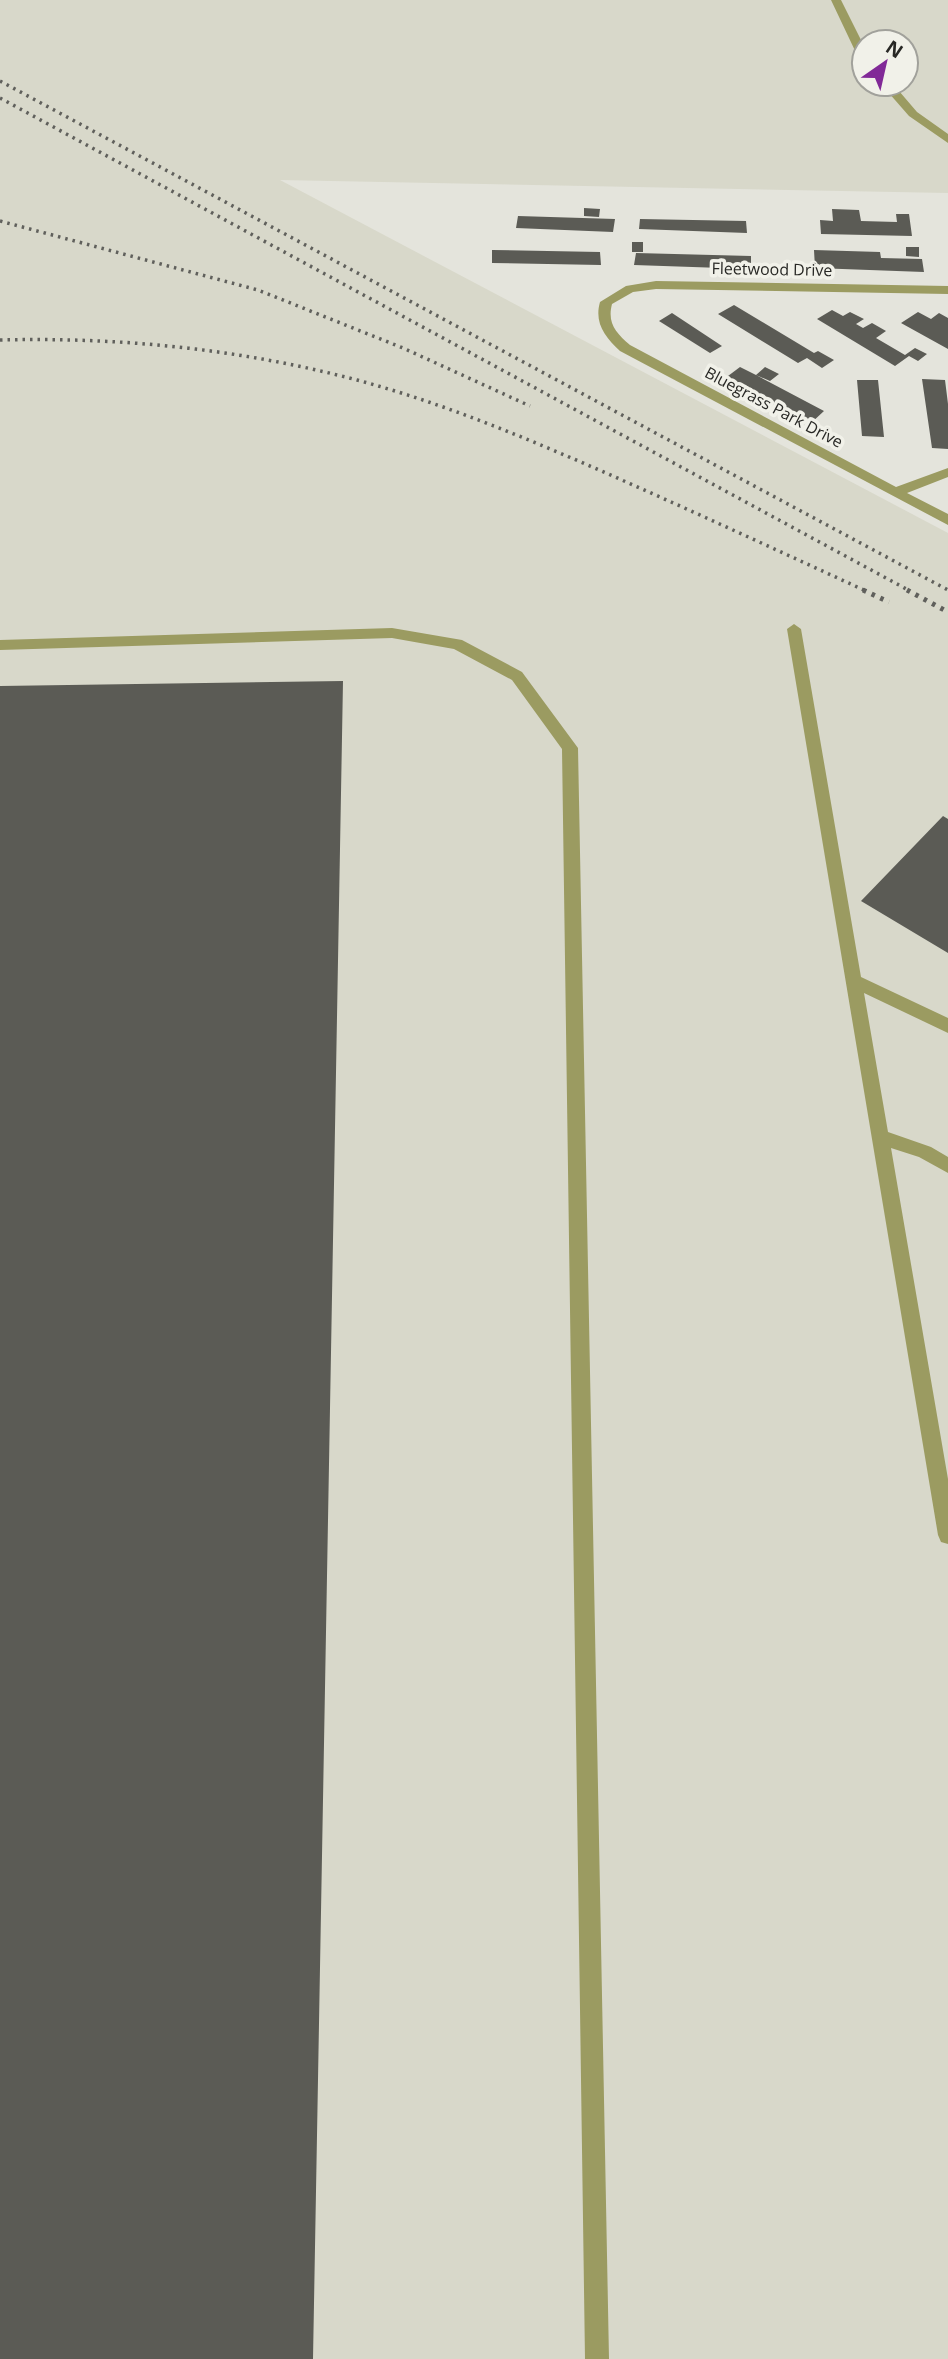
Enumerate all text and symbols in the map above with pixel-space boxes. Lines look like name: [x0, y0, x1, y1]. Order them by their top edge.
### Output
north arrow: [850, 28, 920, 98]
text: N: [881, 34, 908, 64]
street label: Fleetwood Drive: [711, 257, 833, 281]
street label: Bluegrass Park Drive: [701, 361, 847, 453]

